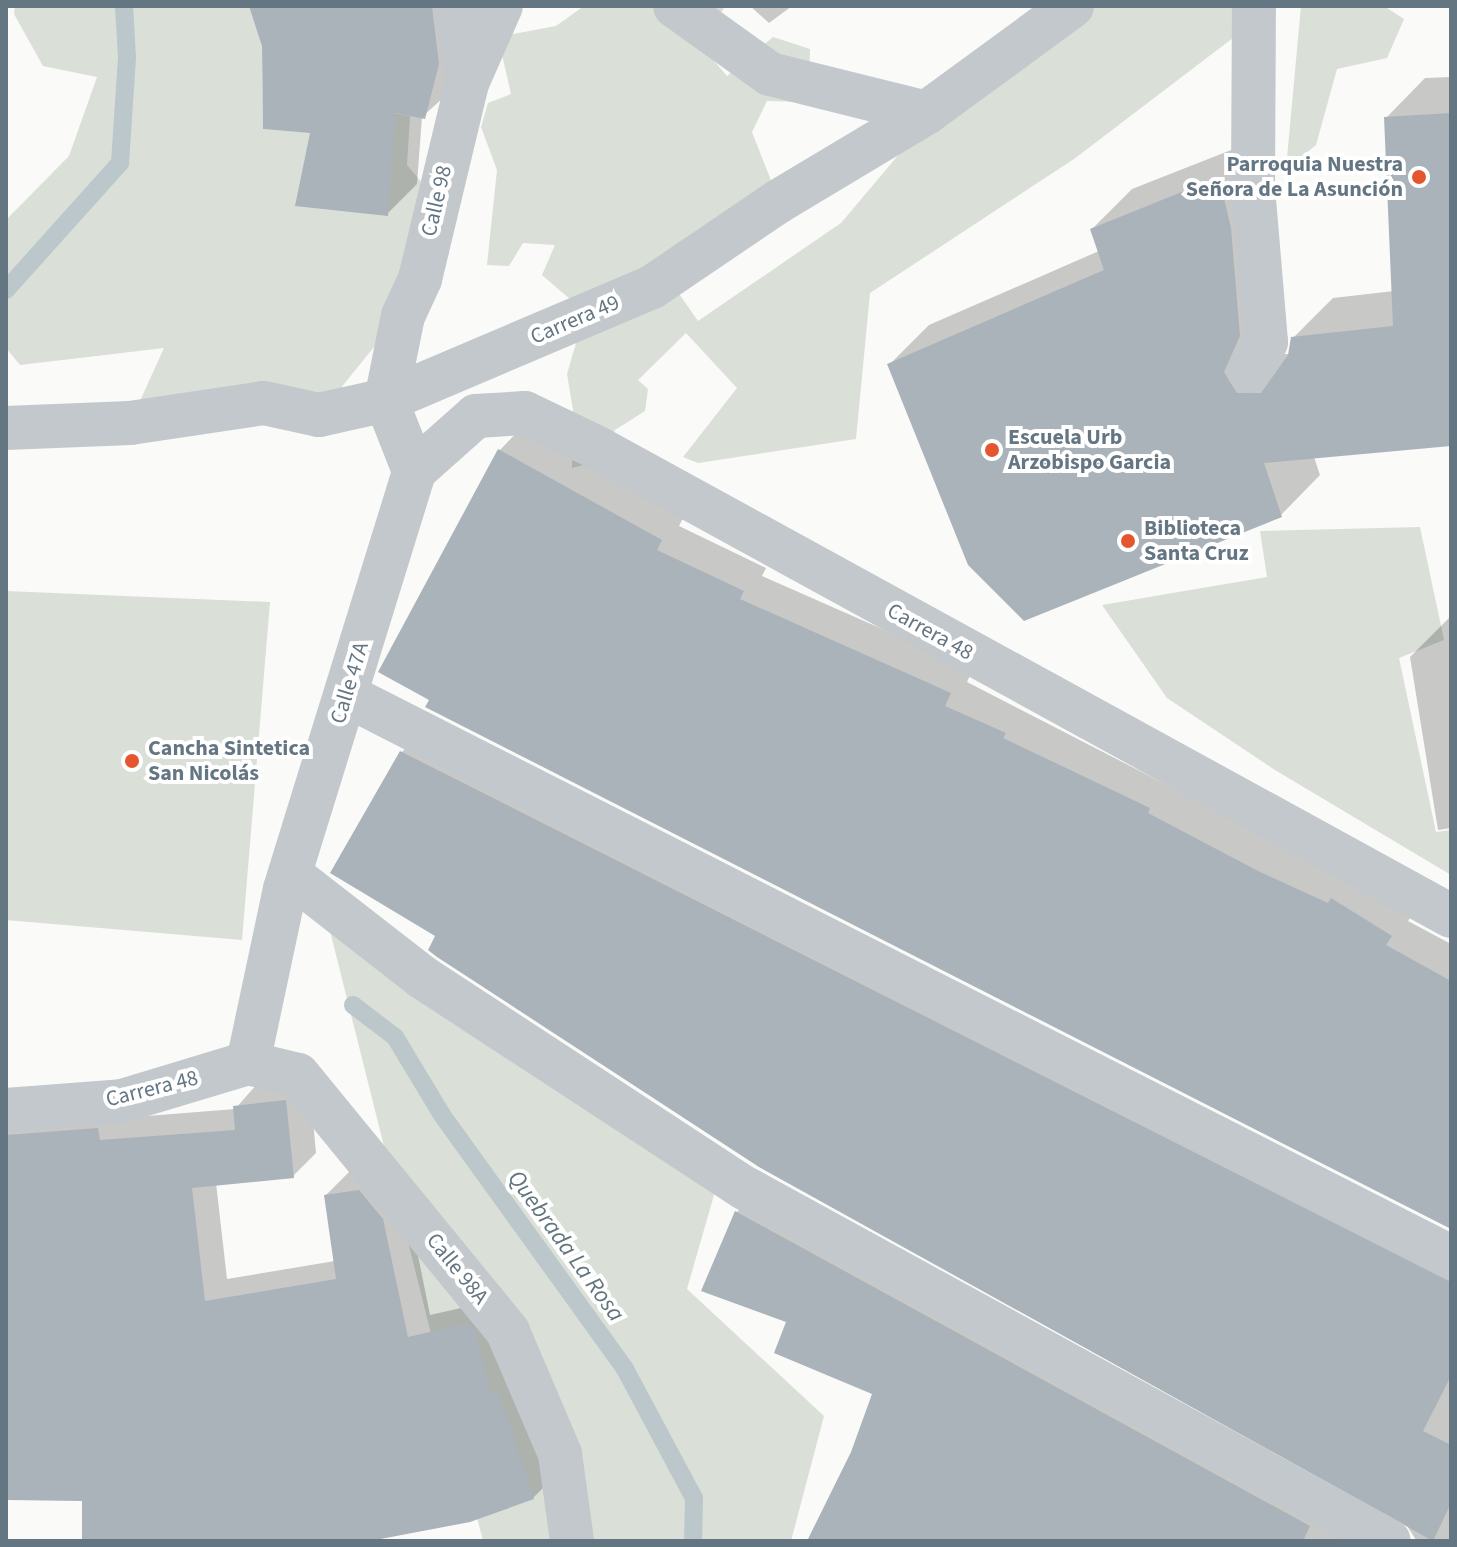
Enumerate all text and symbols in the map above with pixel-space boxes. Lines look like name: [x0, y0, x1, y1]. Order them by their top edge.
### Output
place label: Parroquia Nuestra Señora de La Asunción: [1186, 151, 1403, 202]
street label: Calle 98: [416, 163, 458, 239]
marker: Parroquia Nuestra Señora de La Asunción: [1410, 168, 1428, 186]
street label: Carrera 49: [527, 289, 623, 351]
place label: Escuela Urb Arzobispo Garcia: [1008, 424, 1171, 476]
marker: Escuela Urb Arzobispo Garcia: [983, 441, 1001, 459]
place label: Biblioteca Santa Cruz: [1144, 515, 1249, 566]
marker: Biblioteca Santa Cruz: [1119, 532, 1137, 550]
street label: Carrera 48: [882, 598, 978, 666]
street label: Calle 47A: [325, 639, 375, 727]
place label: Cancha Sintetica San Nicolás: [148, 735, 310, 786]
marker: Cancha Sintetica San Nicolás: [123, 752, 141, 770]
street label: Carrera 48: [103, 1065, 201, 1113]
water label: Quebrada La Rosa: [502, 1165, 630, 1327]
street label: Calle 98A: [420, 1228, 494, 1310]

